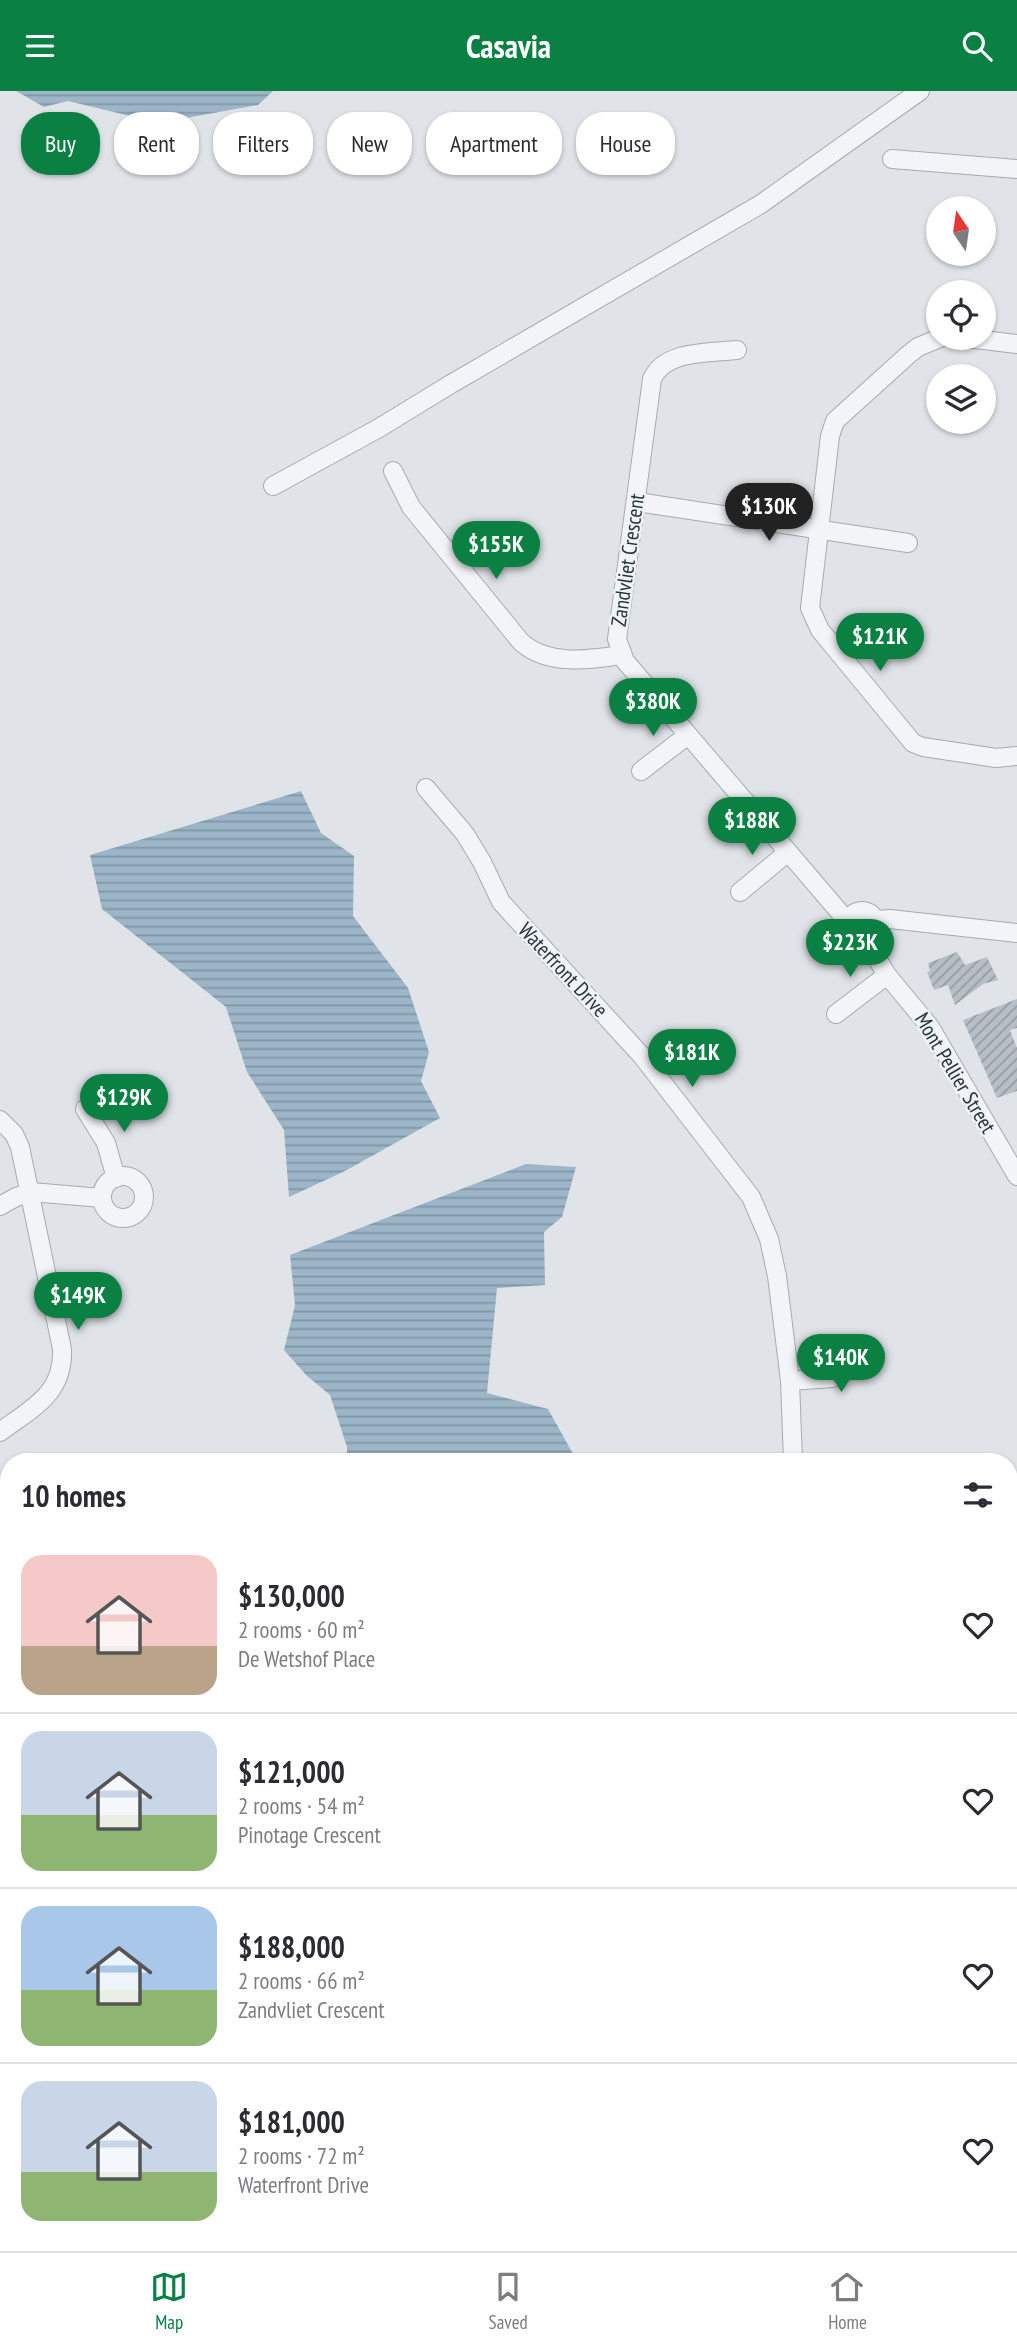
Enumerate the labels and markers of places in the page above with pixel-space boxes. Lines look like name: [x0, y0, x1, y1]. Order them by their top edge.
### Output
pin: $130K: [720, 483, 818, 543]
pin: $155K: [447, 521, 545, 581]
pin: $121K: [831, 613, 929, 673]
pin: $380K: [604, 679, 702, 738]
pin: $188K: [703, 797, 801, 857]
pin: $223K: [801, 919, 899, 979]
pin: $181K: [643, 1030, 741, 1089]
pin: $129K: [75, 1075, 173, 1134]
pin: $149K: [29, 1273, 127, 1332]
pin: $140K: [792, 1335, 890, 1394]

